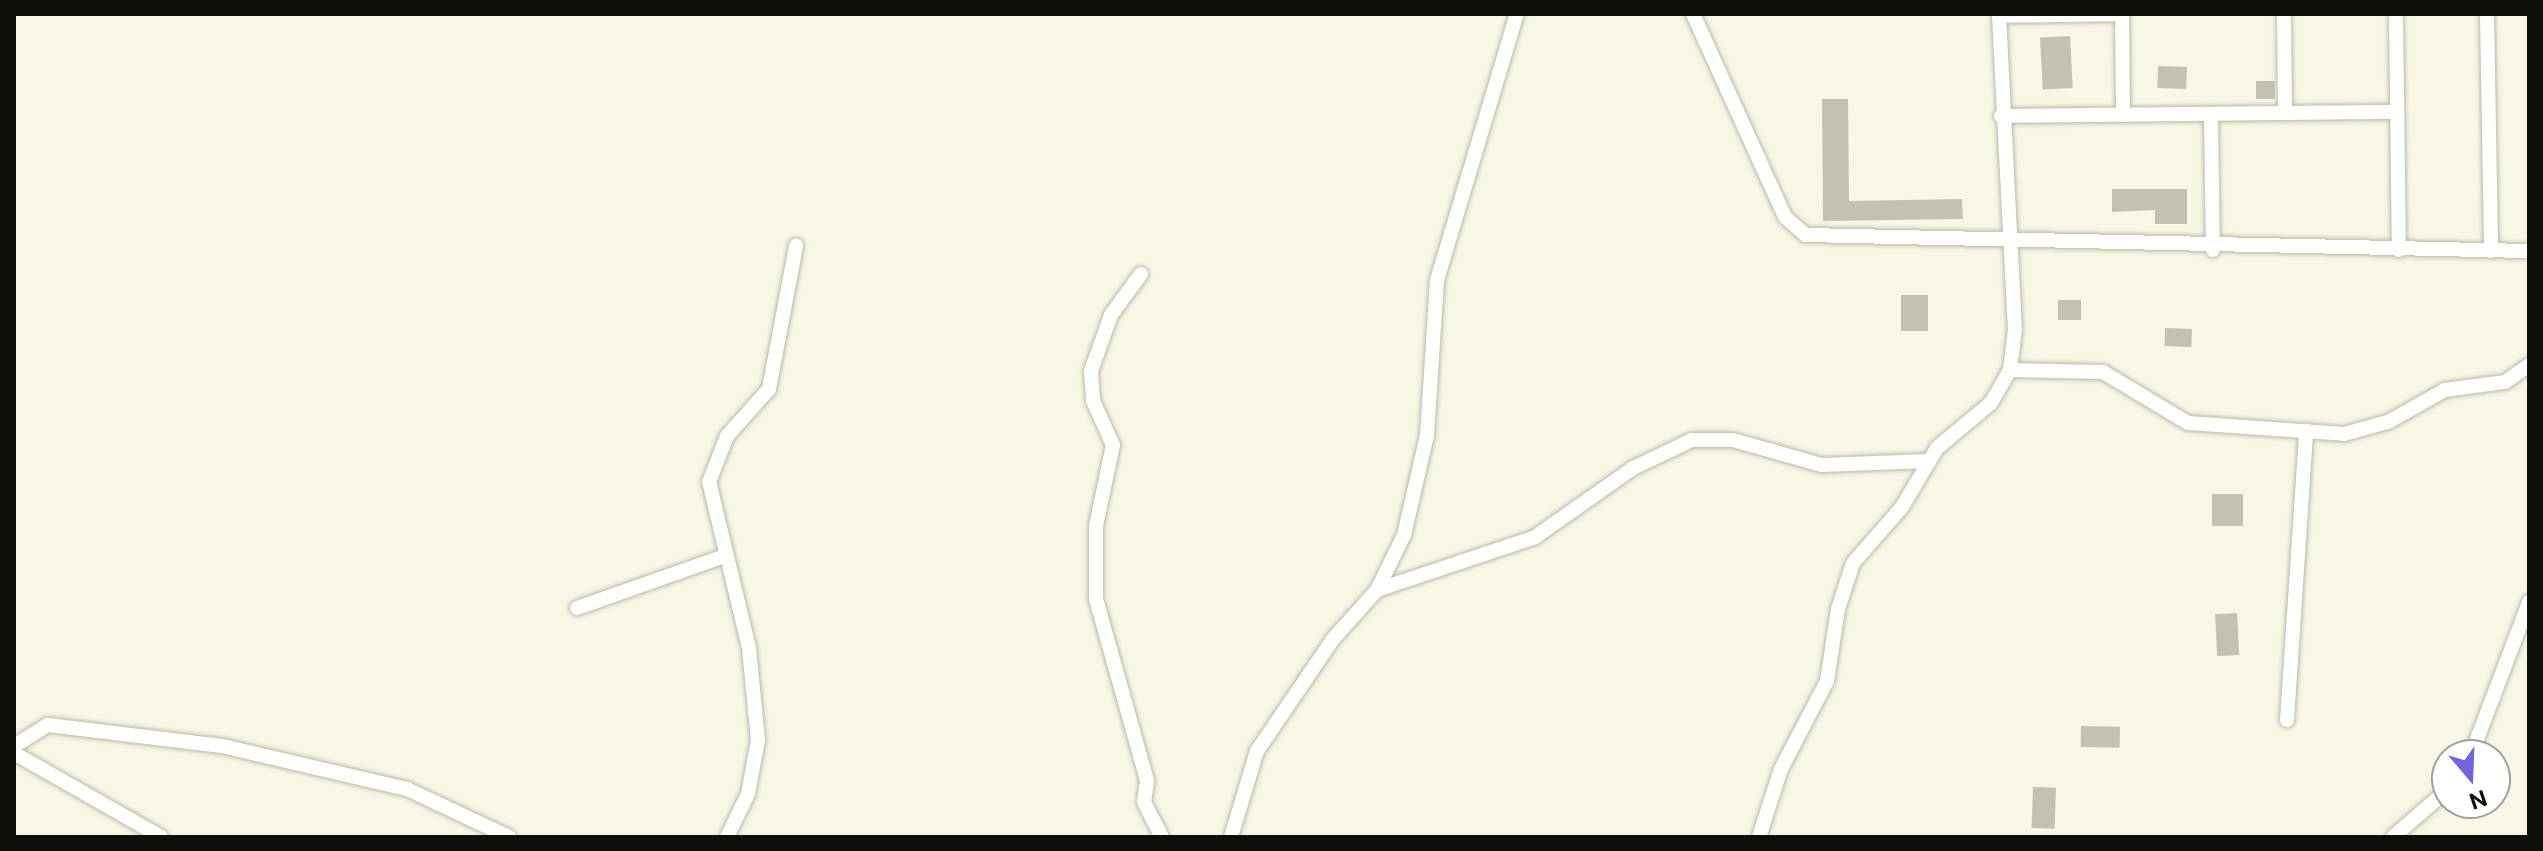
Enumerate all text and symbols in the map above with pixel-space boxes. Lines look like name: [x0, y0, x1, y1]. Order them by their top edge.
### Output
north arrow: [2431, 739, 2511, 819]
text: N: [2466, 785, 2491, 815]

